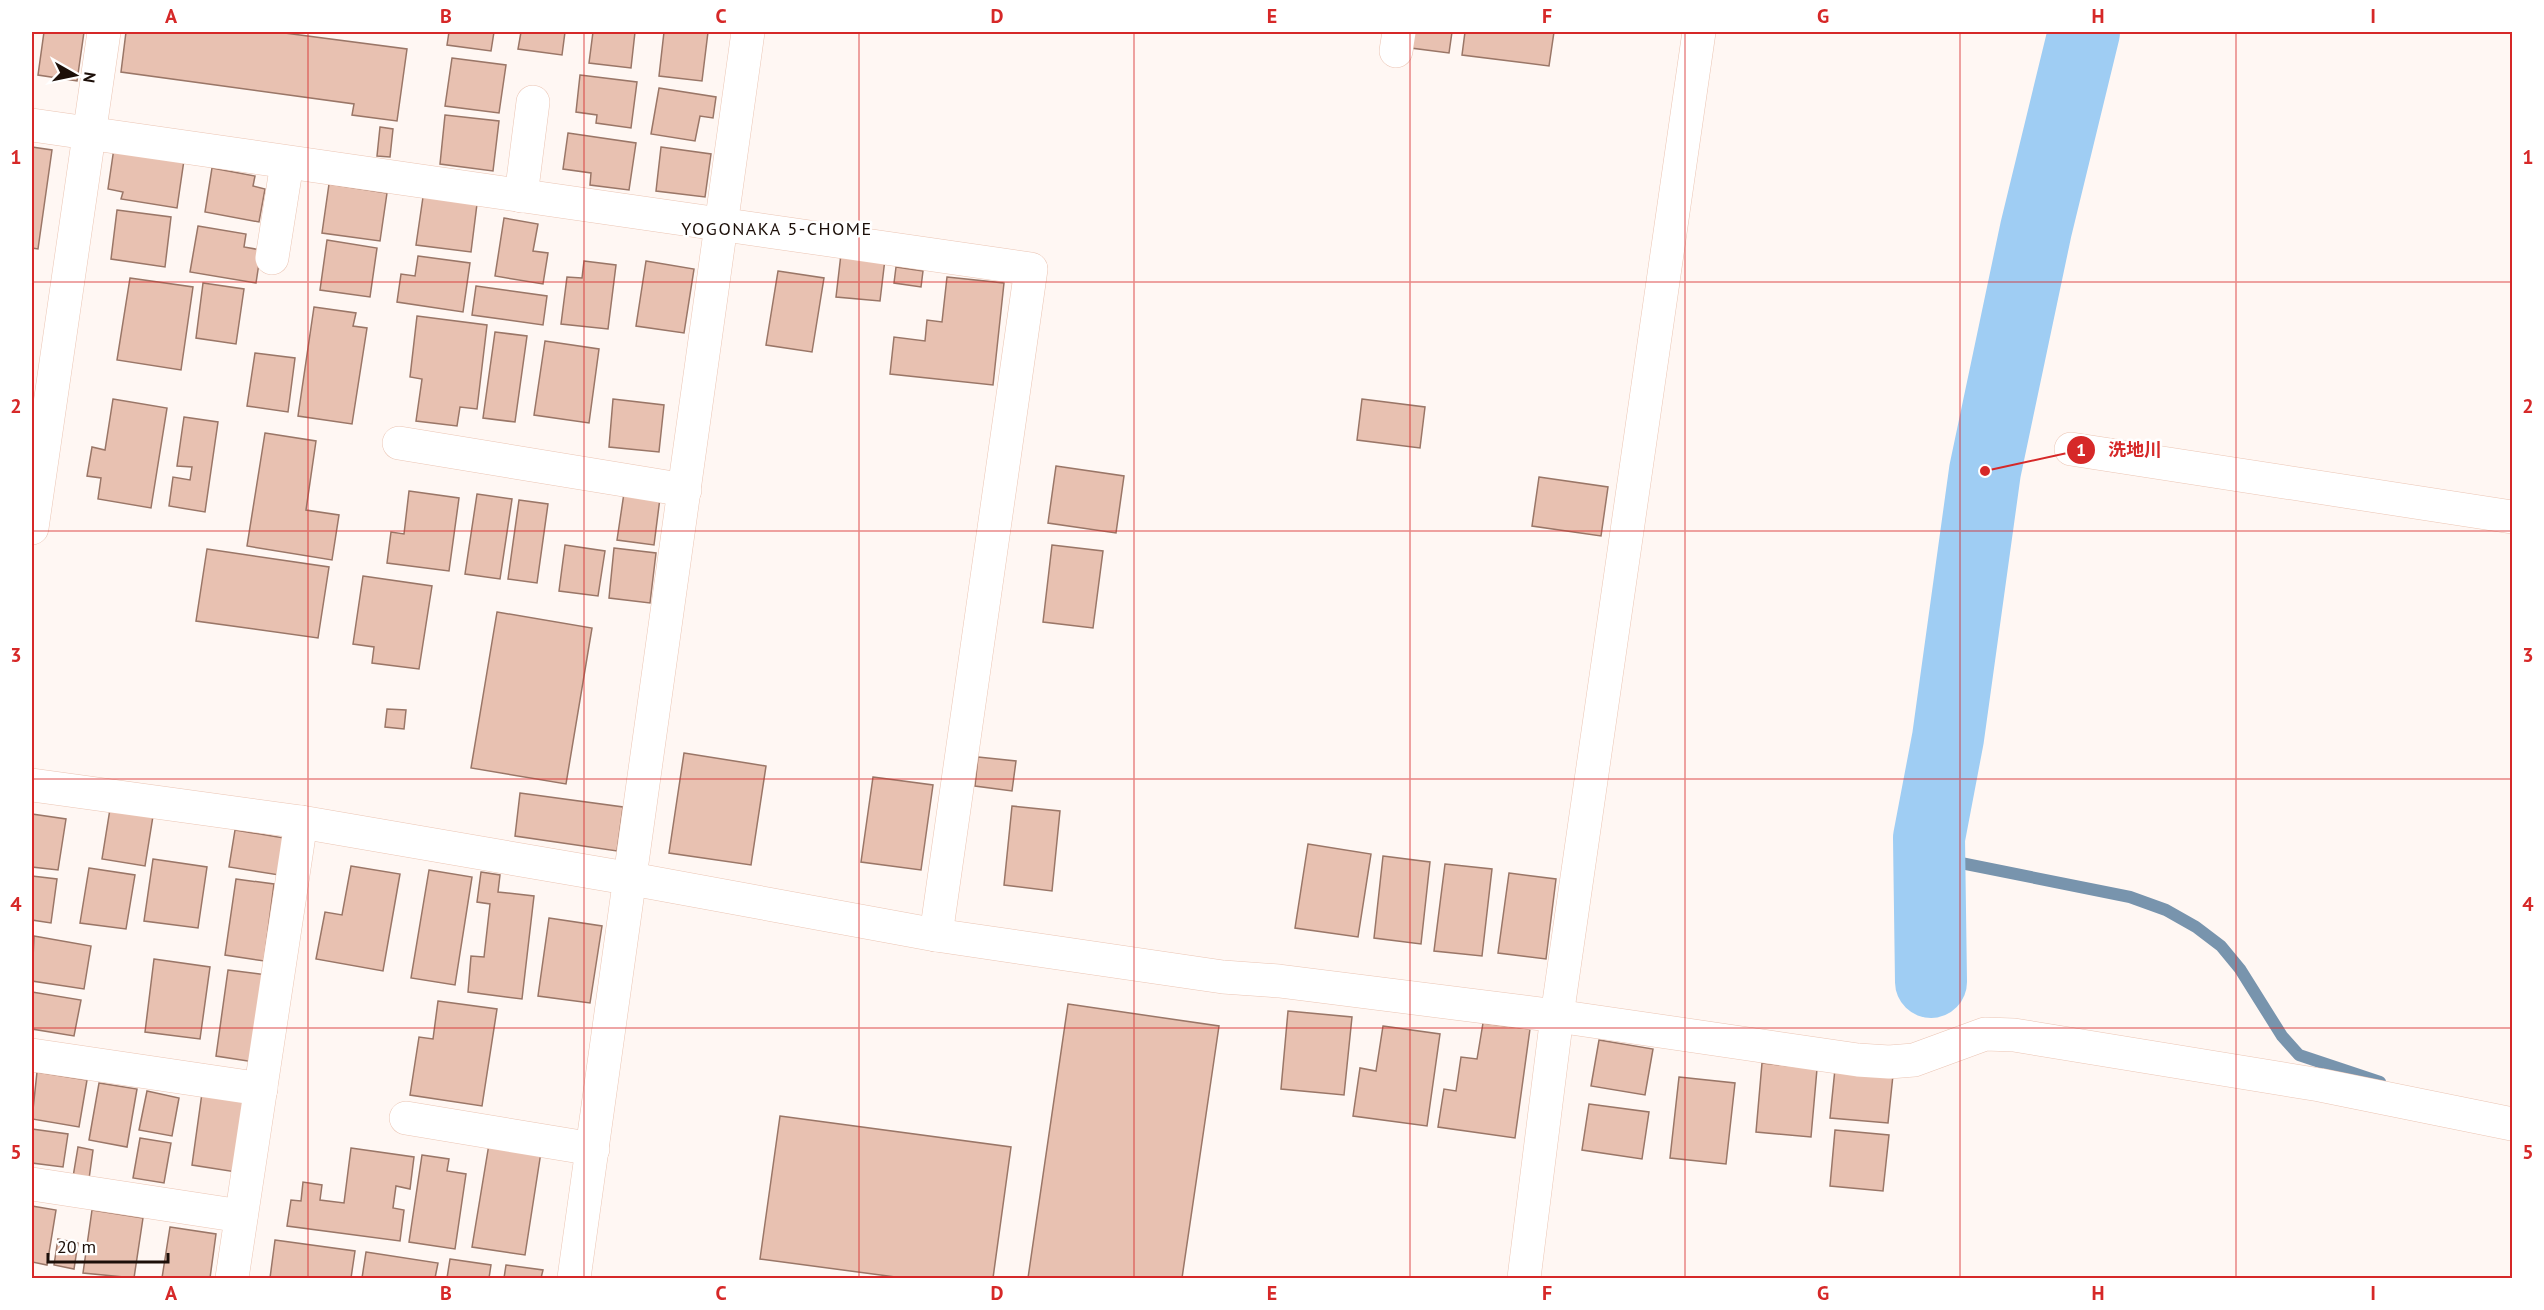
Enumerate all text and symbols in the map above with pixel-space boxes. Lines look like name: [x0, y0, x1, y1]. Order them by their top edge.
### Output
text: A: [165, 3, 178, 29]
text: B: [440, 3, 452, 29]
text: C: [715, 3, 727, 29]
text: D: [991, 3, 1004, 29]
text: E: [1267, 3, 1277, 29]
text: F: [1542, 3, 1552, 29]
text: G: [1817, 3, 1829, 29]
text: H: [2091, 3, 2105, 29]
text: I: [2370, 3, 2376, 29]
north arrow: [45, 45, 105, 105]
text: N: [79, 71, 101, 84]
text: 1: [10, 144, 22, 170]
text: 1: [2522, 144, 2534, 170]
district label: YOGONAKA 5-CHOME: [681, 217, 873, 240]
text: 2: [10, 393, 22, 419]
text: 2: [2522, 393, 2534, 419]
callout: 洗地川: [2066, 432, 2174, 468]
text: 1: [2076, 438, 2086, 461]
text: 洗地川: [2108, 438, 2162, 461]
text: 3: [10, 642, 22, 668]
text: 3: [2522, 642, 2534, 668]
text: 4: [10, 891, 22, 917]
text: 4: [2522, 891, 2534, 917]
text: 5: [10, 1139, 22, 1165]
text: 5: [2522, 1139, 2534, 1165]
scale bar: [48, 1226, 168, 1264]
text: 20 m: [57, 1235, 96, 1258]
text: A: [165, 1280, 178, 1306]
text: B: [440, 1280, 452, 1306]
text: C: [715, 1280, 727, 1306]
text: D: [991, 1280, 1004, 1306]
text: E: [1267, 1280, 1277, 1306]
text: F: [1542, 1280, 1552, 1306]
text: G: [1817, 1280, 1829, 1306]
text: H: [2091, 1280, 2105, 1306]
text: I: [2370, 1280, 2376, 1306]

